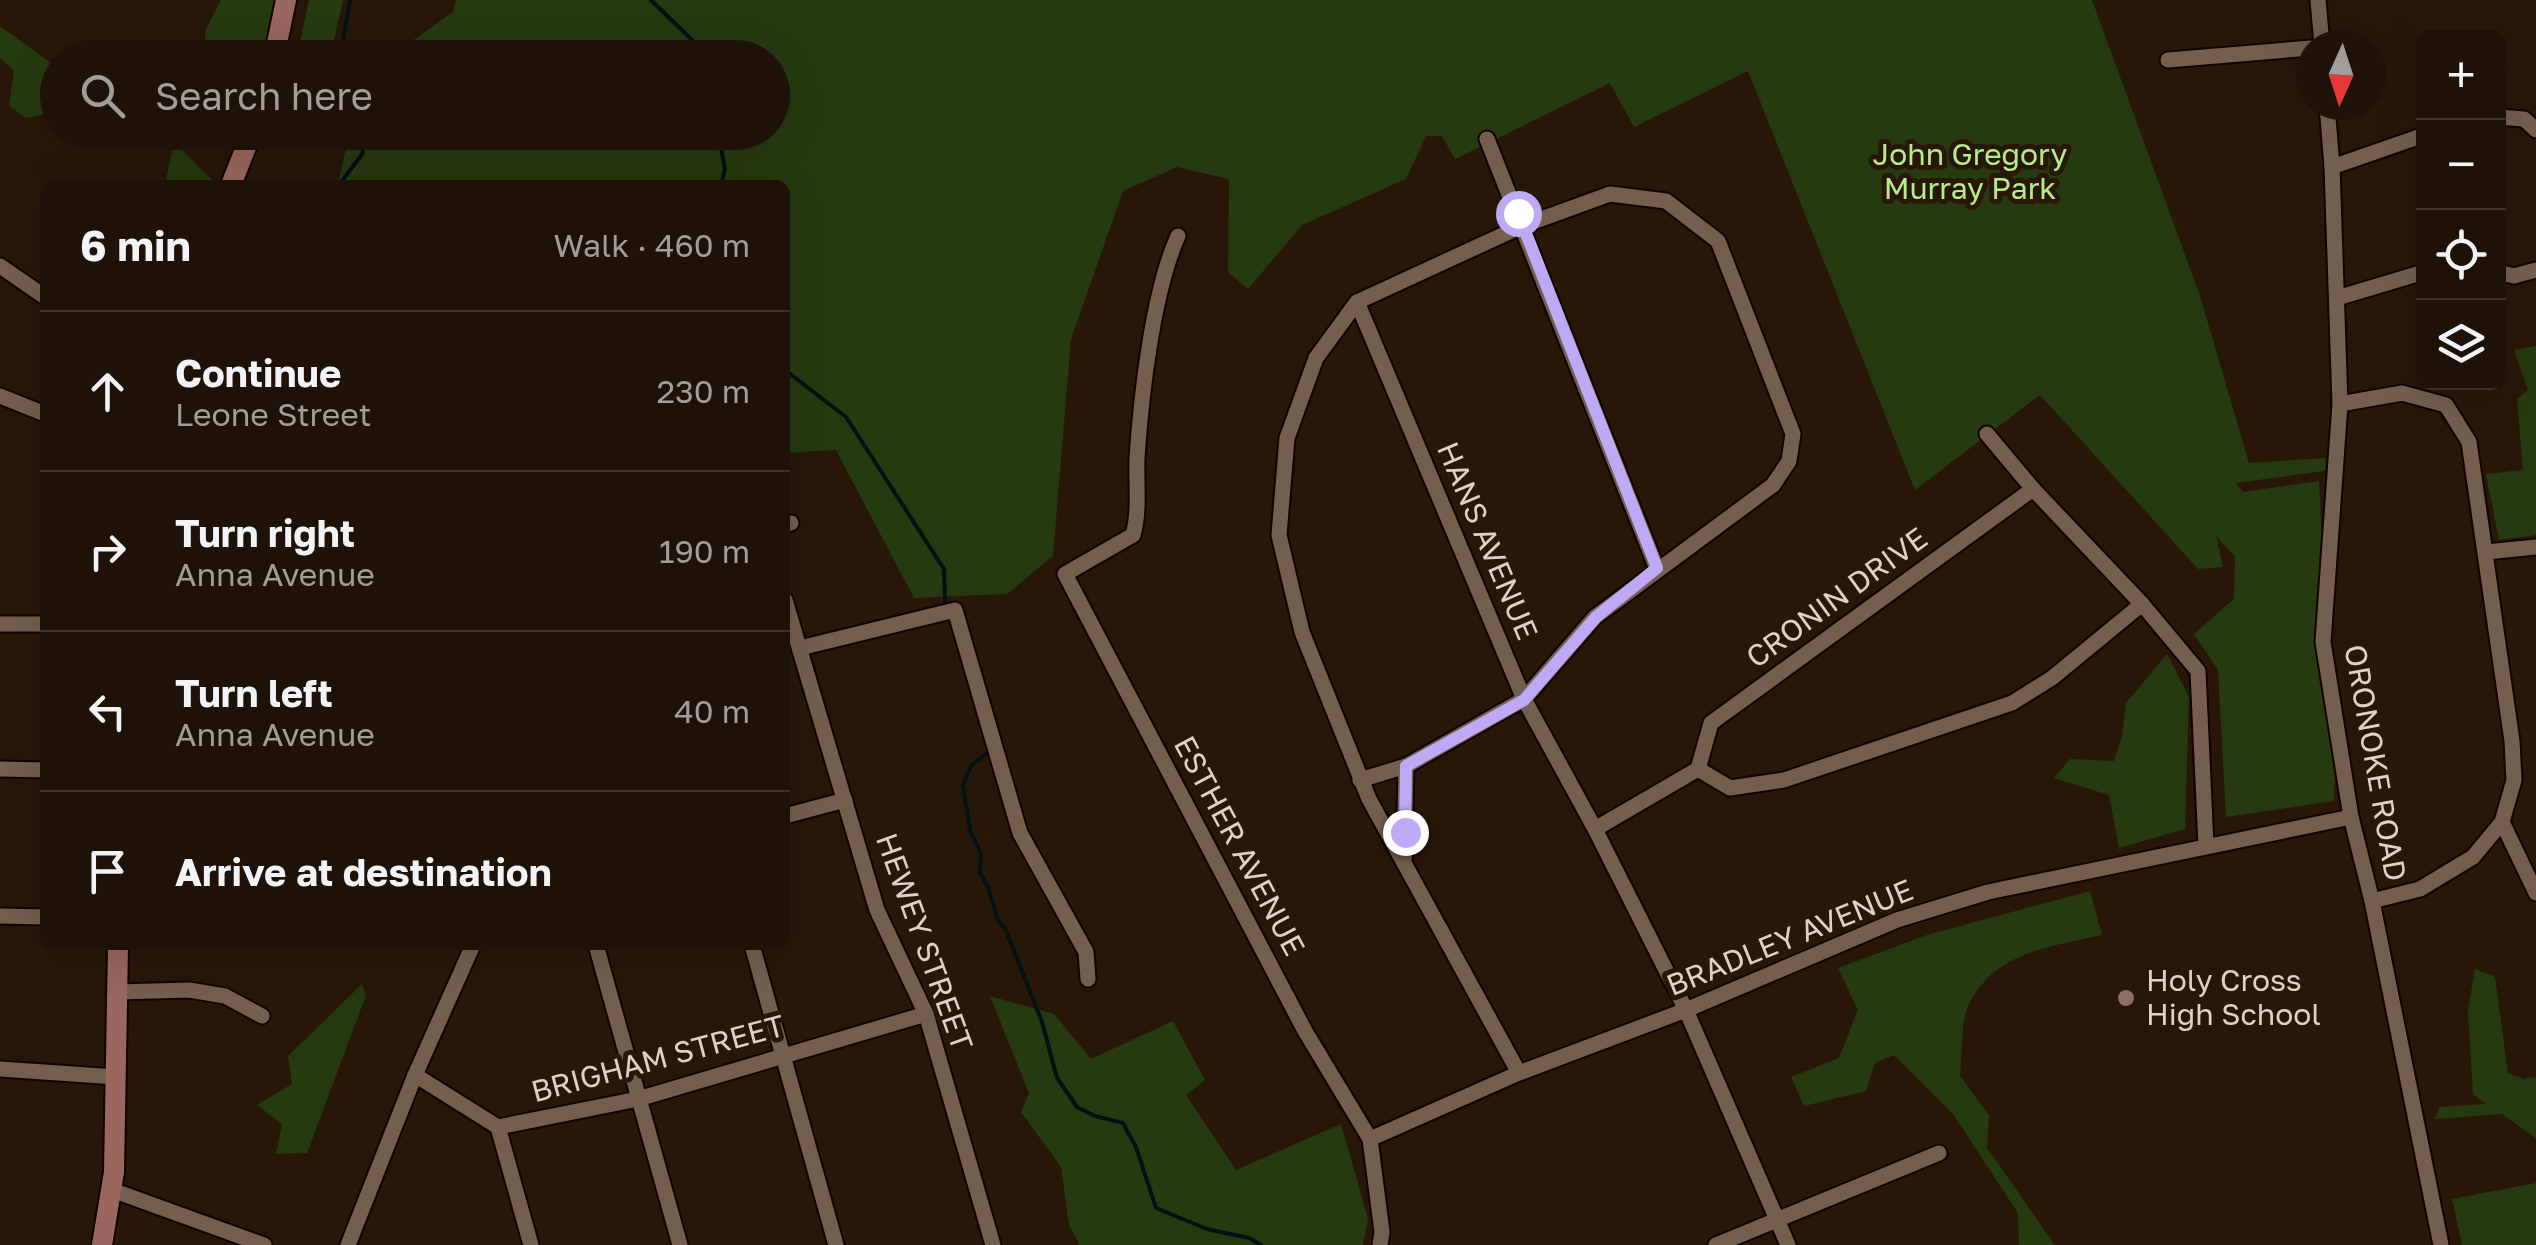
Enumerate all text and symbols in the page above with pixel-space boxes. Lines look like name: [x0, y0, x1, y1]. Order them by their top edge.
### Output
north arrow: [2296, 30, 2386, 120]
map controls: [2416, 30, 2506, 390]
button: +: [2416, 30, 2506, 120]
search box: [40, 40, 790, 150]
icon: search: [75, 68, 130, 123]
text: Search here: [155, 73, 373, 118]
button: −: [2416, 120, 2506, 210]
park label: John Gregory Murray Park: [1873, 136, 2068, 206]
route start: [1496, 191, 1542, 237]
button: locate: [2416, 210, 2506, 300]
text: 6 min: [80, 220, 191, 270]
text: Walk · 460 m: [554, 226, 750, 264]
button: layers: [2416, 300, 2506, 390]
text: Continue: [175, 350, 341, 395]
icon: ahead: [80, 364, 135, 419]
text: 230 m: [657, 372, 750, 410]
text: Leone Street: [175, 395, 372, 433]
street label: HANS AVENUE: [1430, 436, 1546, 645]
text: Turn right: [175, 510, 355, 555]
street label: CRONIN DRIVE: [1739, 520, 1934, 675]
icon: right: [80, 524, 135, 579]
text: 190 m: [659, 532, 750, 570]
text: Anna Avenue: [175, 555, 375, 593]
street label: ORONOKE ROAD: [2337, 642, 2414, 884]
text: Turn left: [175, 670, 333, 715]
icon: left: [80, 684, 135, 739]
text: 40 m: [674, 692, 750, 730]
text: Anna Avenue: [175, 715, 375, 753]
street label: ESTHER AVENUE: [1167, 730, 1313, 962]
route end: [1383, 810, 1429, 856]
street label: HEWEY STREET: [869, 828, 981, 1055]
icon: arrive: [80, 844, 135, 899]
text: Arrive at destination: [175, 849, 552, 894]
street label: BRADLEY AVENUE: [1661, 871, 1918, 1003]
place label: Holy Cross High School: [2146, 962, 2321, 1032]
marker: Holy Cross High School: [2115, 987, 2137, 1009]
street label: BRIGHAM STREET: [527, 1007, 788, 1109]

